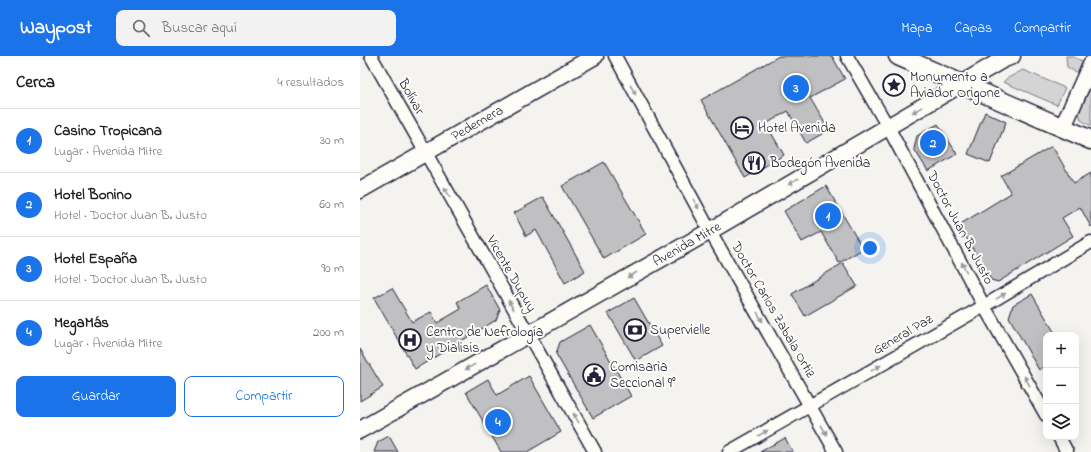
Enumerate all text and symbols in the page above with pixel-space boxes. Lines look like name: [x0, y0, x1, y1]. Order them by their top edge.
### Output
search box: [116, 10, 396, 46]
text: Waypost: [20, 15, 92, 42]
icon: search: [130, 17, 152, 39]
text: Buscar aquí: [162, 17, 237, 39]
text: Mapa: [901, 18, 933, 39]
text: Capas: [955, 18, 992, 39]
text: Compartir: [1014, 18, 1071, 39]
place label: Monumento a Aviador Origone: [910, 67, 1001, 105]
text: Cerca: [16, 70, 55, 95]
place icon: Monumento a Aviador Origone: [881, 72, 907, 98]
text: 4 resultados: [277, 73, 344, 92]
pin: 3: [783, 73, 809, 103]
street label: Bolívar: [392, 74, 430, 119]
one-way arrow: [630, 84, 637, 96]
street label: Pedernera: [447, 100, 507, 146]
one-way arrow: [911, 106, 923, 113]
hotel icon: Hotel Avenida: [729, 115, 755, 141]
place label: Hotel Avenida: [758, 118, 836, 139]
text: Casino Tropicana: [54, 120, 162, 142]
pin: 2: [920, 128, 946, 158]
text: 1: [27, 131, 31, 150]
text: 30 m: [320, 131, 344, 150]
text: Lugar · Avenida Mitre: [54, 142, 162, 161]
restaurant icon: Bodegón Avenida: [741, 150, 767, 176]
place label: Bodegón Avenida: [769, 153, 870, 175]
street label: Doctor Juan B. Justo: [921, 167, 999, 289]
one-way arrow: [787, 179, 799, 186]
text: Hotel Bonino: [54, 184, 132, 206]
one-way arrow: [444, 186, 450, 198]
text: 2: [26, 195, 32, 214]
text: 60 m: [319, 195, 344, 214]
one-way arrow: [692, 198, 699, 210]
pin: 1: [815, 201, 841, 231]
text: Hotel · Doctor Juan B. Justo: [54, 206, 207, 225]
street label: Avenida Mitre: [649, 216, 726, 272]
street label: Vicente Dupuy: [479, 231, 542, 317]
street label: Doctor Carlos Zabala Ortiz: [725, 237, 821, 382]
your location: [860, 238, 880, 258]
text: Hotel España: [54, 248, 137, 270]
text: 3: [26, 259, 32, 278]
text: 90 m: [321, 259, 344, 278]
one-way arrow: [960, 261, 967, 273]
text: Hotel · Doctor Juan B. Justo: [54, 270, 207, 289]
one-way arrow: [626, 272, 638, 279]
one-way arrow: [995, 293, 1007, 300]
one-way arrow: [508, 299, 515, 311]
street label: General Paz: [869, 309, 937, 361]
text: MegaMás: [54, 312, 109, 334]
one-way arrow: [756, 312, 763, 323]
bank icon: Supervielle: [622, 317, 648, 343]
place label: Supervielle: [650, 320, 711, 341]
place label: Centro de Nefrología y Dialisis: [426, 322, 543, 360]
text: 4: [26, 323, 32, 342]
text: 200 m: [313, 323, 344, 342]
hospital icon: Centro de Nefrología y Dialisis: [397, 327, 423, 353]
map controls: [1043, 332, 1079, 440]
button: +: [1043, 332, 1079, 368]
text: Lugar · Avenida Mitre: [54, 334, 162, 353]
place label: Comisarìa Seccional 9°: [610, 357, 676, 394]
public building icon: Comisarìa Seccional 9°: [581, 362, 607, 388]
one-way arrow: [464, 364, 476, 371]
one-way arrow: [870, 365, 882, 371]
button: −: [1043, 368, 1079, 404]
one-way arrow: [1023, 375, 1030, 387]
button: Guardar: [16, 376, 176, 417]
button: Compartir: [184, 376, 344, 417]
button: layers: [1043, 404, 1079, 440]
pin: 4: [485, 407, 511, 437]
one-way arrow: [572, 412, 579, 424]
one-way arrow: [821, 424, 827, 436]
one-way arrow: [757, 429, 769, 436]

